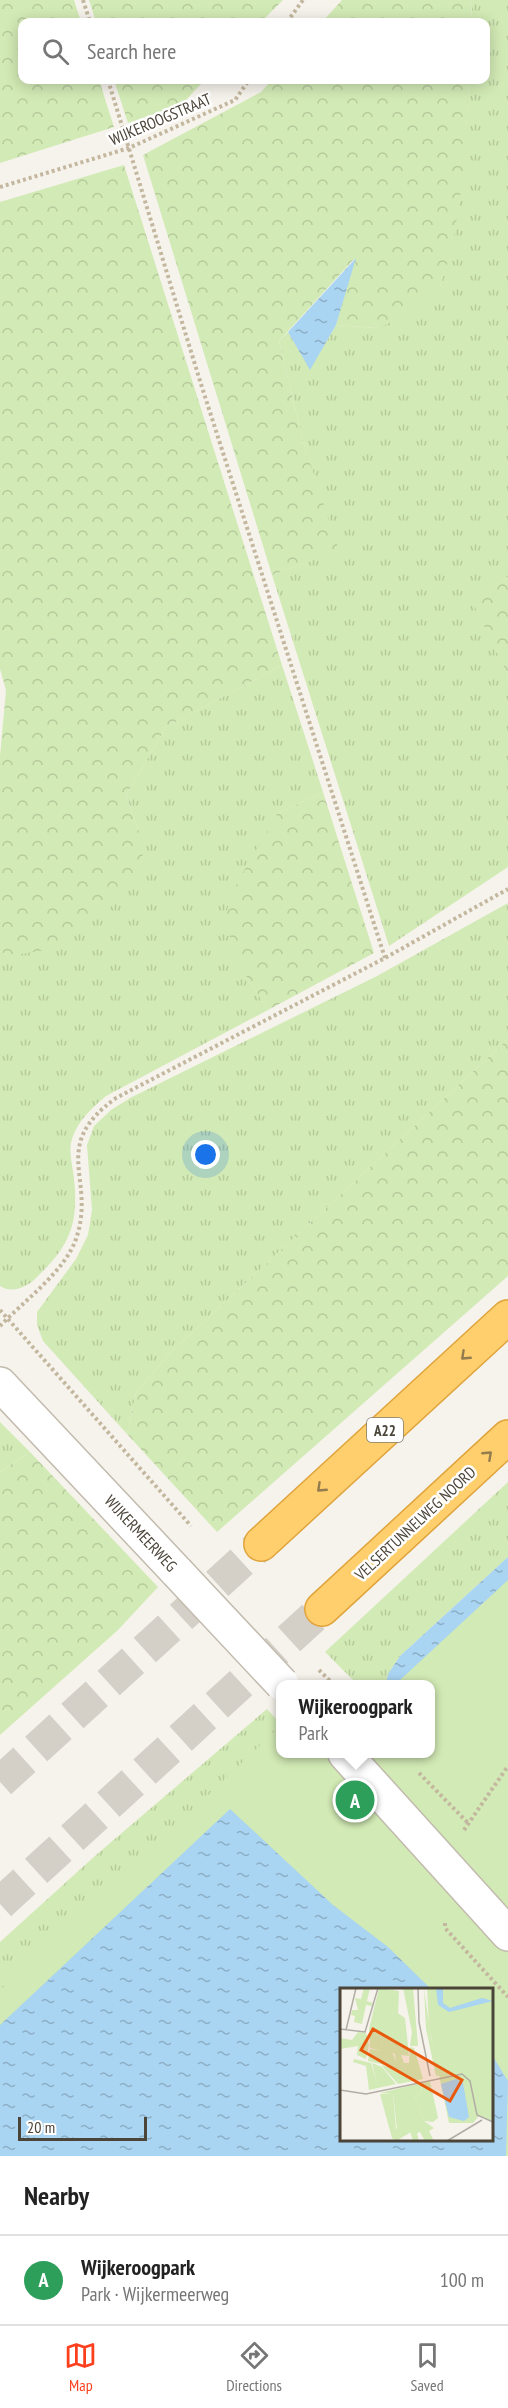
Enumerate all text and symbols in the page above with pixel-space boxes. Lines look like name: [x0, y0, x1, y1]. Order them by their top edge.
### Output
search box: [18, 18, 490, 84]
icon: search: [39, 35, 72, 68]
text: Search here: [87, 37, 176, 65]
street label: WIJKEROOGSTRAAT: [106, 89, 214, 149]
your location: [191, 1140, 220, 1169]
one-way arrow: [461, 1349, 472, 1360]
road number: A22: [367, 1418, 403, 1442]
one-way arrow: [481, 1451, 492, 1462]
street label: VELSERTUNNELWEG NOORD: [350, 1462, 480, 1585]
one-way arrow: [318, 1481, 329, 1492]
street label: WIJKERMEERWEG: [100, 1491, 182, 1576]
popup: [276, 1680, 435, 1758]
text: Wijkeroogpark: [298, 1692, 413, 1720]
text: Park: [298, 1720, 328, 1746]
pin: A: [336, 1778, 374, 1822]
inset map: [340, 1988, 493, 2141]
scale bar: [18, 2114, 147, 2142]
text: 20 m: [27, 2117, 55, 2137]
text: Nearby: [24, 2179, 89, 2212]
text: Wijkeroogpark: [81, 2253, 195, 2281]
text: A: [38, 2267, 49, 2293]
text: 100 m: [440, 2267, 484, 2293]
text: Park · Wijkermeerweg: [81, 2281, 229, 2307]
tab: Map: [64, 2339, 97, 2395]
tab: Directions: [226, 2339, 282, 2395]
tab: Saved: [411, 2339, 444, 2395]

